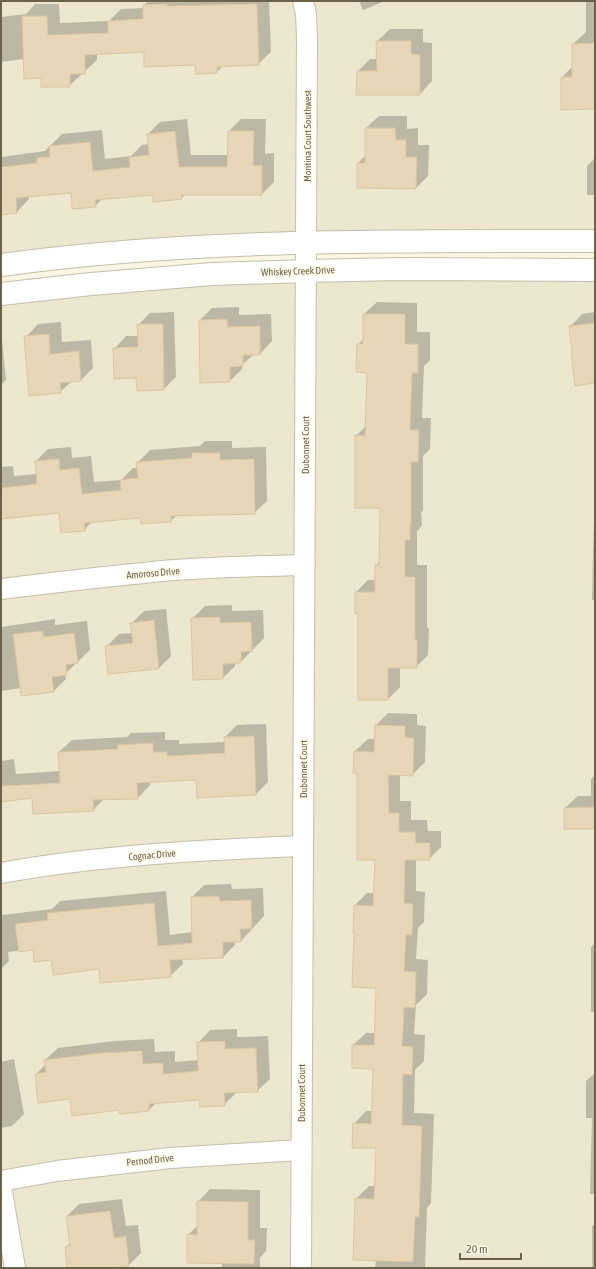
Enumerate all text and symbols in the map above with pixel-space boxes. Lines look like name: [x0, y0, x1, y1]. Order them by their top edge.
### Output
street label: Montina Court Southwest: [302, 90, 313, 182]
street label: Whiskey Creek Drive: [261, 264, 335, 278]
street label: Dubonnet Court: [300, 416, 311, 474]
street label: Amoroso Drive: [126, 565, 181, 581]
street label: Dubonnet Court: [298, 740, 309, 798]
street label: Cognac Drive: [128, 847, 177, 863]
street label: Dubonnet Court: [296, 1064, 307, 1122]
street label: Pernod Drive: [126, 1152, 175, 1168]
scale bar: [460, 1235, 521, 1261]
text: 20 m: [466, 1242, 488, 1256]

